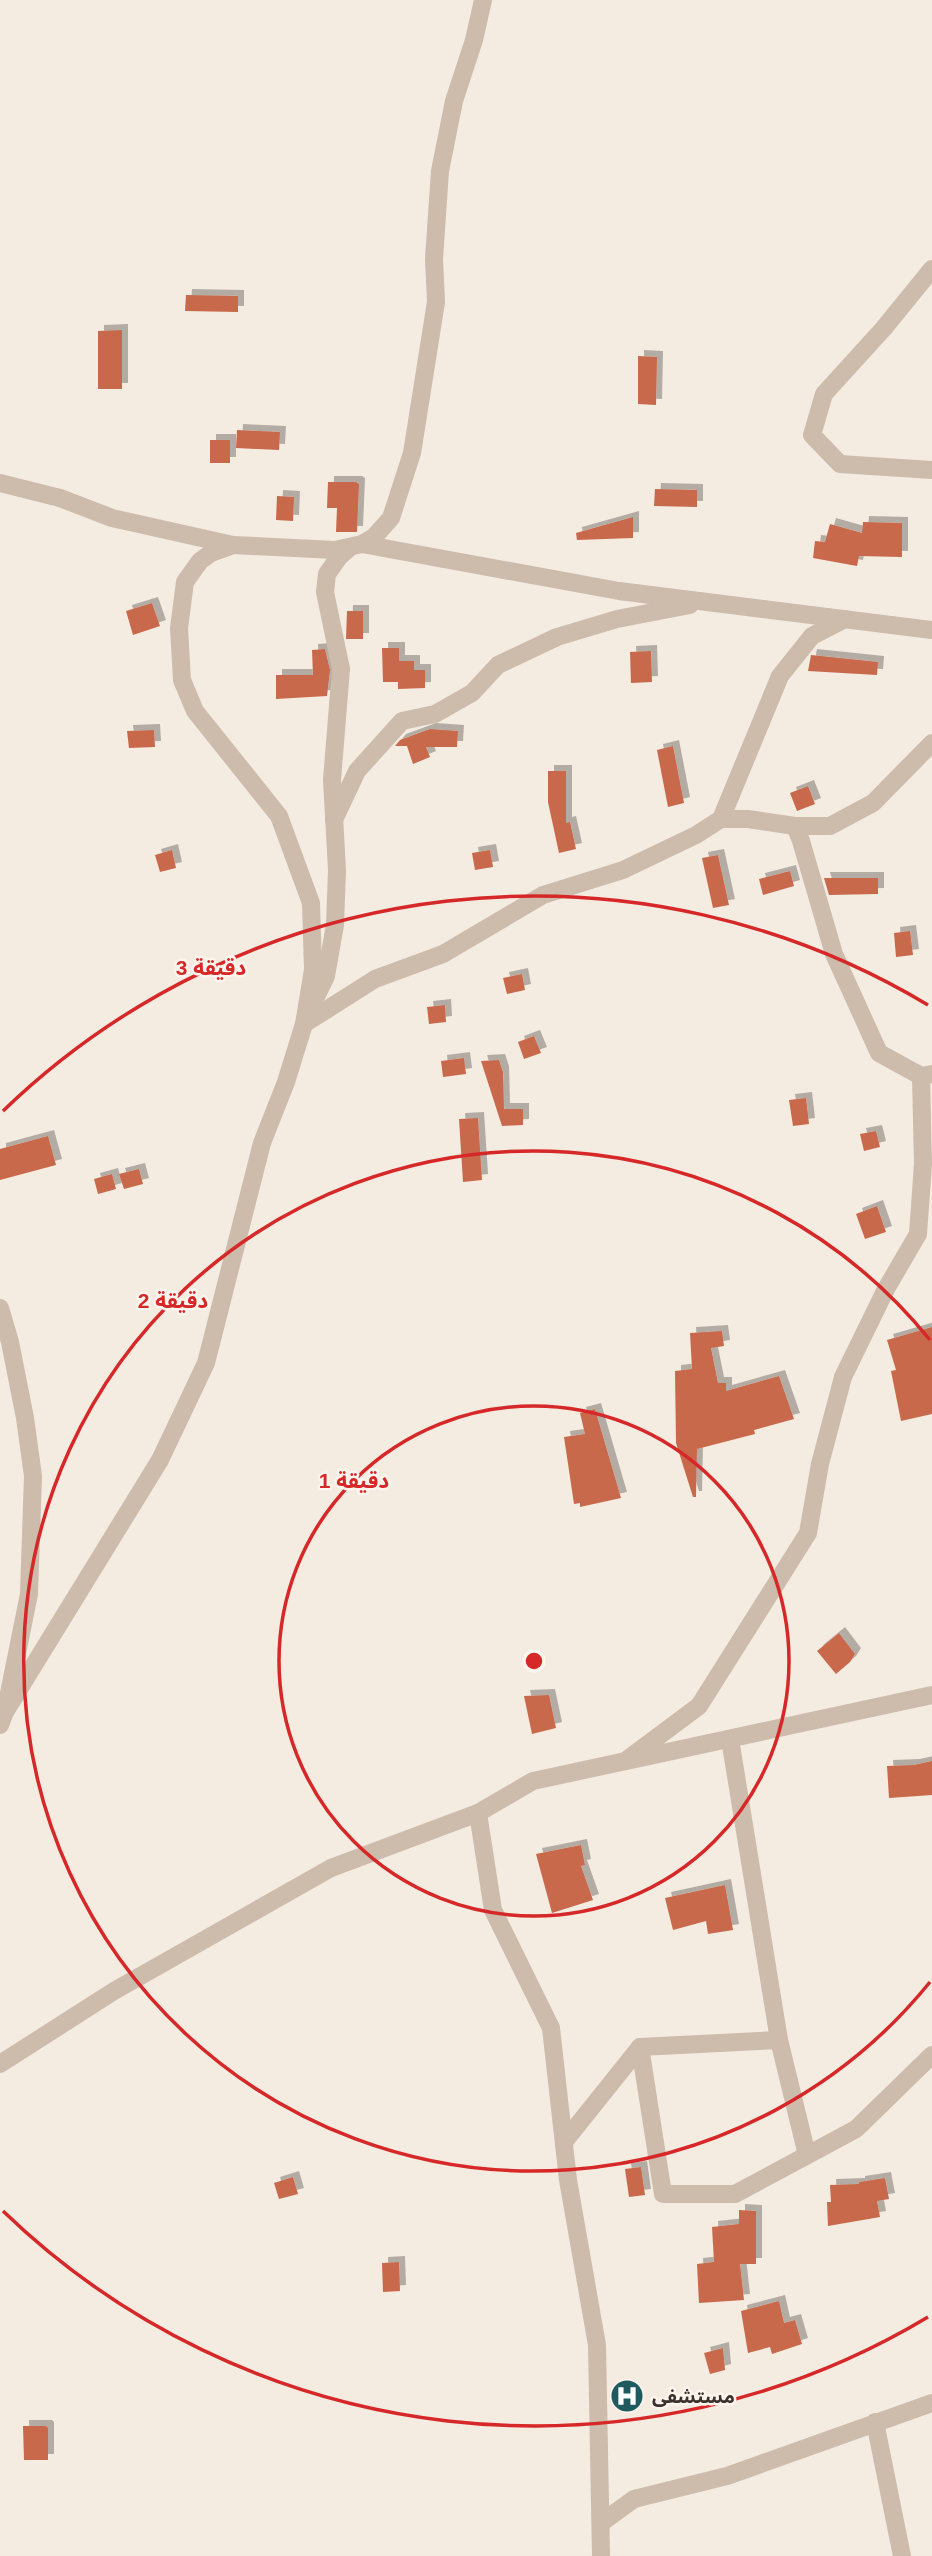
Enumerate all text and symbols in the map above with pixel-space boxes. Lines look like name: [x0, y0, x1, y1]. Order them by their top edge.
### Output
text: 3 دقيقة: [176, 956, 246, 980]
text: 2 دقيقة: [138, 1289, 208, 1313]
text: 1 دقيقة: [319, 1469, 389, 1493]
centre of rings: [522, 1649, 546, 1673]
hospital icon: مستشفى: [608, 2377, 646, 2415]
place label: مستشفى: [652, 2386, 735, 2407]

